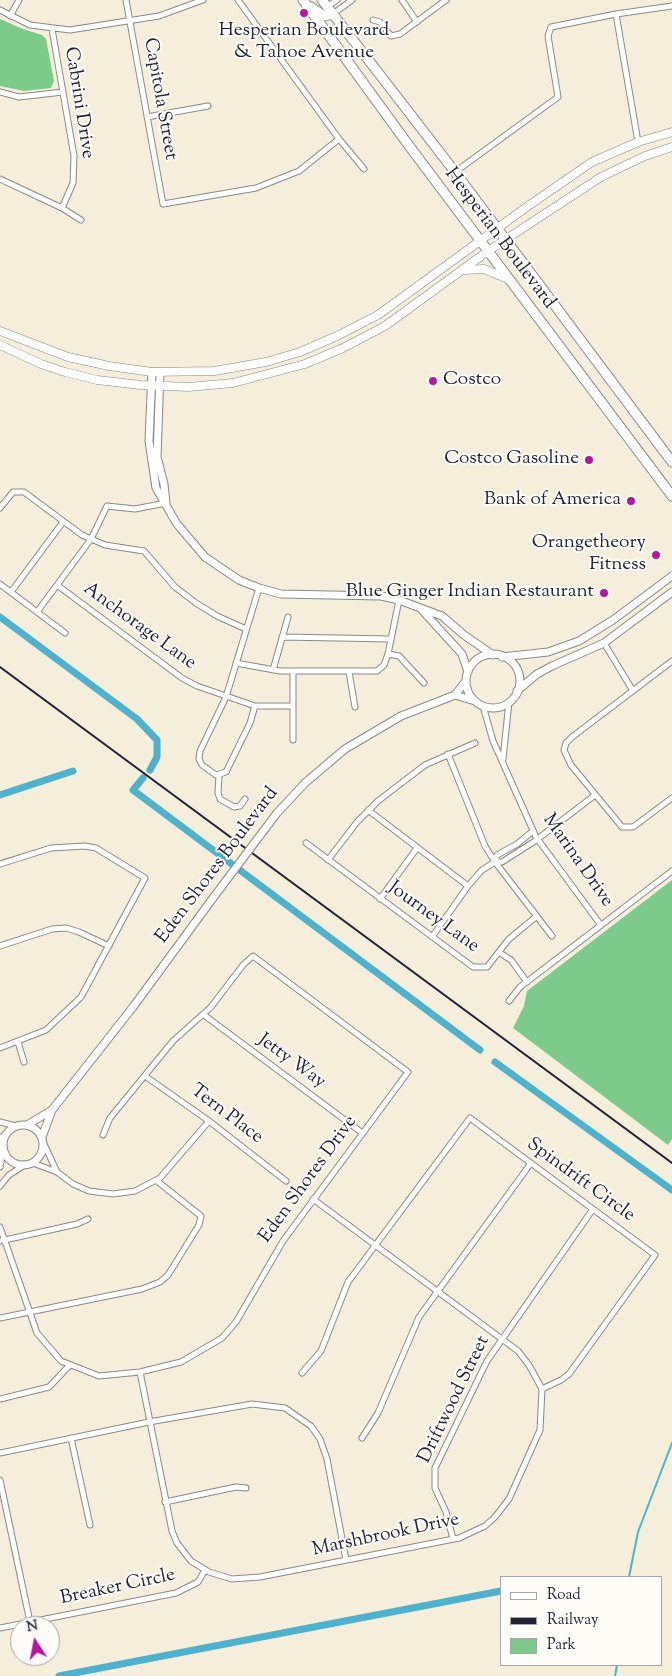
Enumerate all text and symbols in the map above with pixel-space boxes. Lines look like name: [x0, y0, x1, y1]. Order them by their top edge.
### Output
marker: Hesperian Boulevard & Tahoe Avenue: [298, 7, 310, 19]
place label: Hesperian Boulevard & Tahoe Avenue: [219, 21, 389, 65]
street label: Capitola Street: [137, 36, 181, 162]
street label: Cabrini Drive: [58, 45, 98, 161]
street label: Hesperian Boulevard: [439, 164, 559, 314]
place label: Costco: [443, 370, 501, 392]
marker: Costco: [427, 375, 439, 387]
place label: Costco Gasoline: [444, 449, 579, 471]
marker: Costco Gasoline: [583, 454, 595, 466]
place label: Bank of America: [484, 490, 621, 512]
marker: Bank of America: [625, 495, 637, 507]
place label: Orangetheory Fitness: [532, 533, 646, 577]
marker: Orangetheory Fitness: [650, 549, 662, 561]
street label: Anchorage Lane: [78, 578, 200, 676]
place label: Blue Ginger Indian Restaurant: [346, 582, 594, 604]
marker: Blue Ginger Indian Restaurant: [598, 587, 610, 599]
street label: Eden Shores Boulevard: [152, 783, 284, 949]
street label: Marina Drive: [537, 810, 617, 912]
street label: Journey Lane: [383, 877, 483, 959]
street label: Jetty Way: [252, 1030, 330, 1094]
street label: Tern Place: [185, 1080, 267, 1150]
street label: Eden Shores Drive: [255, 1112, 363, 1248]
street label: Spindrift Circle: [521, 1134, 639, 1228]
street label: Driftwood Street: [414, 1333, 496, 1467]
street label: Marshbrook Drive: [310, 1509, 462, 1563]
street label: Breaker Circle: [59, 1565, 177, 1611]
legend: [500, 1576, 662, 1666]
text: Road: [547, 1585, 581, 1606]
text: Railway: [547, 1610, 598, 1631]
north arrow: [10, 1616, 60, 1666]
text: N: [25, 1616, 40, 1638]
text: Park: [547, 1635, 576, 1656]

